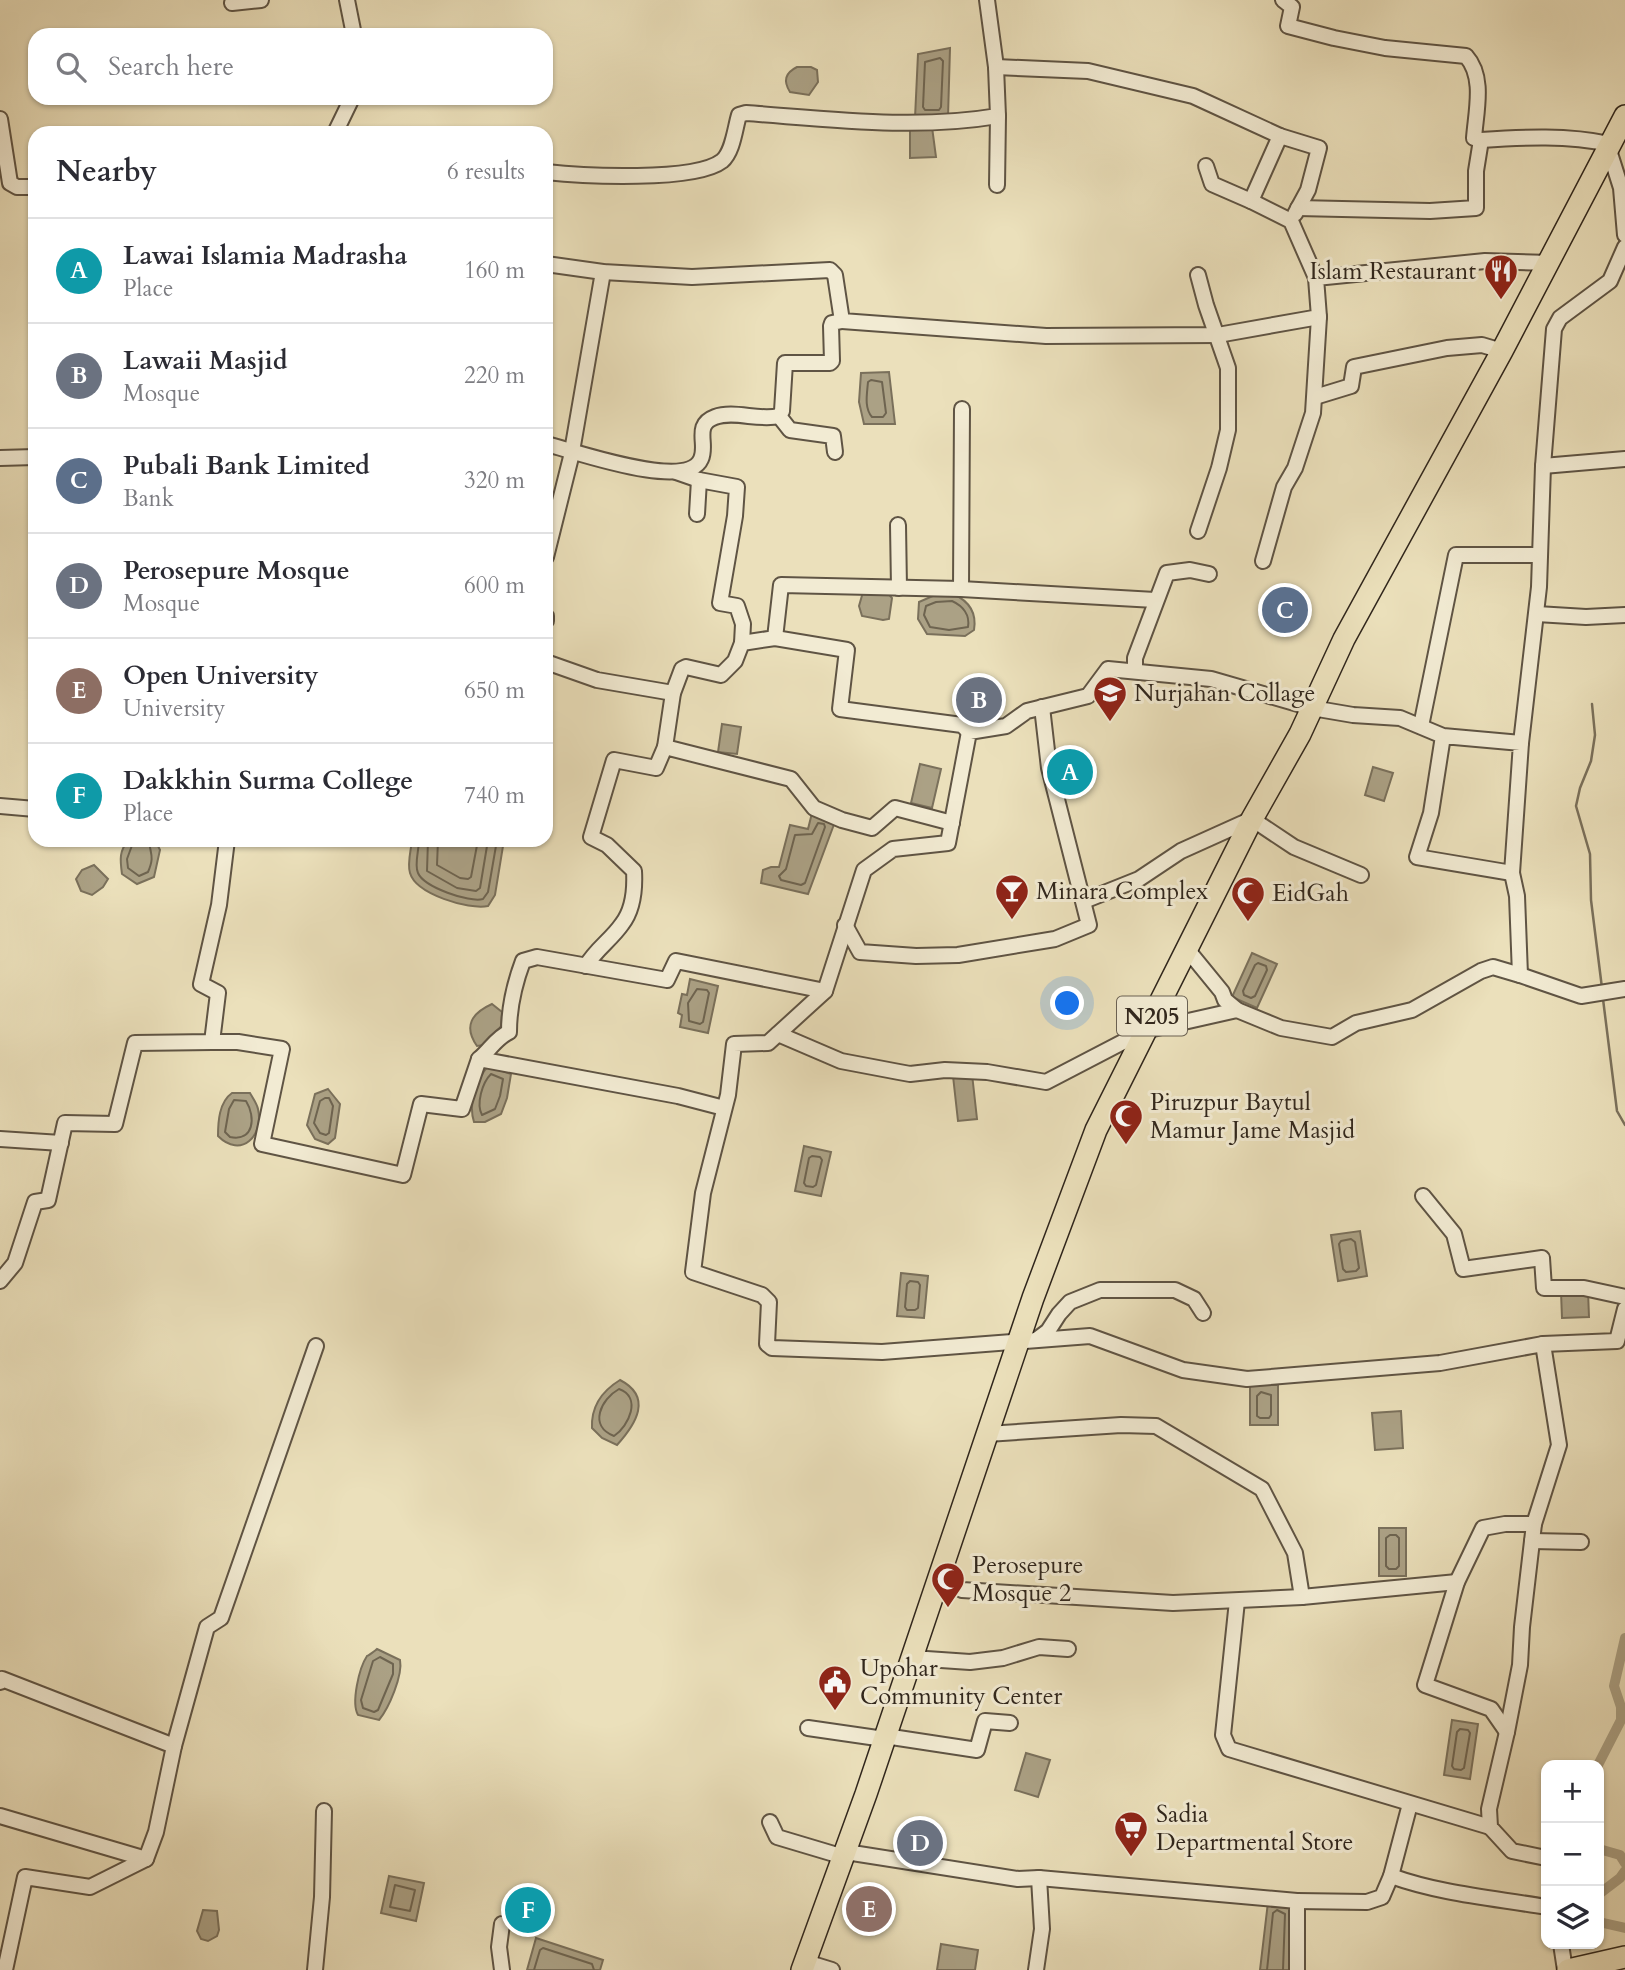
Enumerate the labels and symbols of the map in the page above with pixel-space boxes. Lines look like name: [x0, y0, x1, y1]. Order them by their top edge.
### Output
restaurant icon: Islam Restaurant: [1482, 252, 1520, 301]
place label: Islam Restaurant: [1310, 255, 1476, 288]
pin: C: [1262, 584, 1308, 636]
pin: B: [956, 674, 1002, 726]
school or university icon: Nurjahan Collage: [1091, 674, 1129, 723]
place label: Nurjahan Collage: [1134, 677, 1315, 710]
pin: A: [1047, 746, 1093, 798]
bar icon: Minara Complex: [993, 872, 1031, 921]
mosque icon: EidGah: [1229, 874, 1267, 923]
place label: Minara Complex: [1036, 875, 1208, 908]
place label: EidGah: [1272, 877, 1349, 910]
your location: [1050, 986, 1084, 1020]
road number: N205: [1117, 996, 1187, 1036]
place label: Piruzpur Baytul Mamur Jame Masjid: [1150, 1086, 1355, 1147]
mosque icon: Piruzpur Baytul Mamur Jame Masjid: [1107, 1097, 1145, 1146]
place label: Perosepure Mosque 2: [972, 1549, 1083, 1610]
mosque icon: Perosepure Mosque 2: [929, 1560, 967, 1609]
place label: Upohar Community Center: [860, 1652, 1063, 1713]
public building icon: Upohar Community Center: [816, 1663, 854, 1712]
place label: Sadia Departmental Store: [1156, 1798, 1353, 1859]
supermarket icon: Sadia Departmental Store: [1112, 1809, 1150, 1858]
pin: D: [897, 1817, 943, 1869]
pin: E: [846, 1883, 892, 1935]
pin: F: [505, 1884, 551, 1936]

